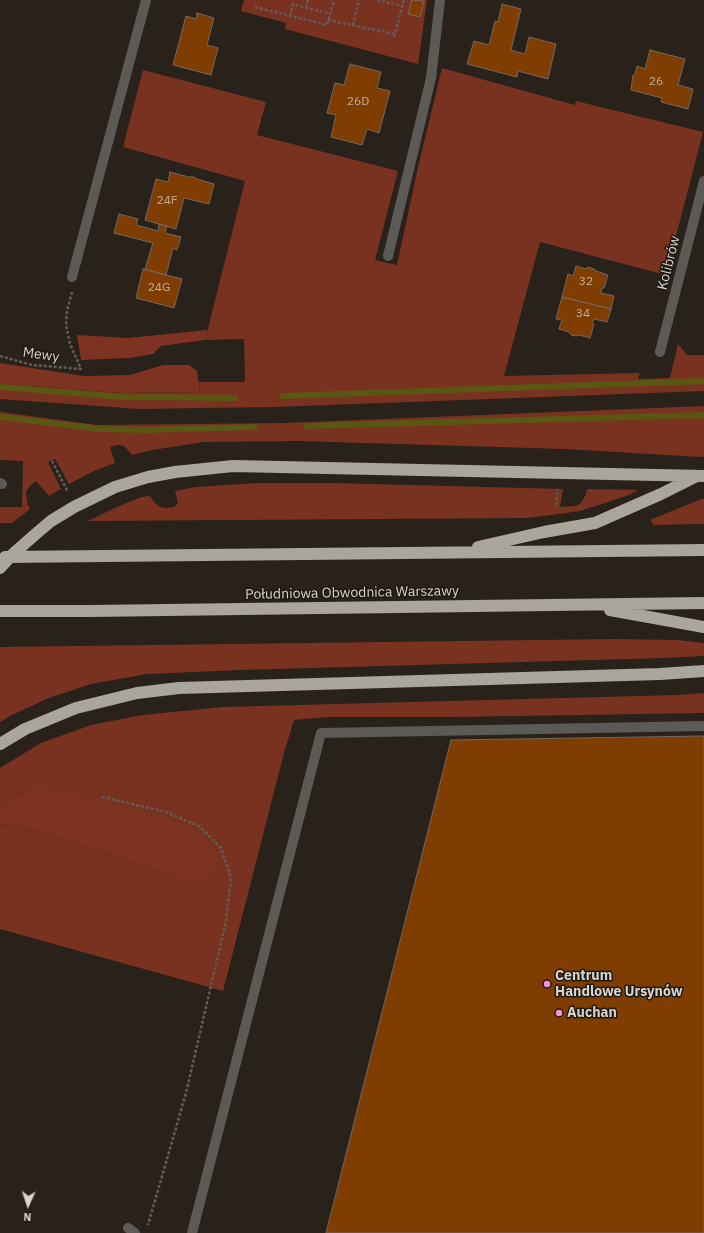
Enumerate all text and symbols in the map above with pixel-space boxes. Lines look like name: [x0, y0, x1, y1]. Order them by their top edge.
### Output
house number: 26: [649, 75, 663, 89]
house number: 26D: [347, 95, 369, 109]
house number: 24F: [156, 194, 178, 208]
street label: Kolibrów: [654, 234, 684, 292]
house number: 32: [579, 275, 593, 289]
house number: 24G: [148, 281, 170, 295]
house number: 34: [576, 307, 590, 321]
street label: Mewy: [22, 344, 60, 366]
street label: Południowa Obwodnica Warszawy: [245, 583, 459, 603]
place label: Centrum Handlowe Ursynów: [555, 968, 682, 1000]
marker: Centrum Handlowe Ursynów: [542, 979, 552, 989]
place label: Auchan: [567, 1005, 617, 1021]
marker: Auchan: [554, 1008, 564, 1018]
north arrow: [8, 1185, 48, 1225]
text: N: [23, 1210, 32, 1224]

